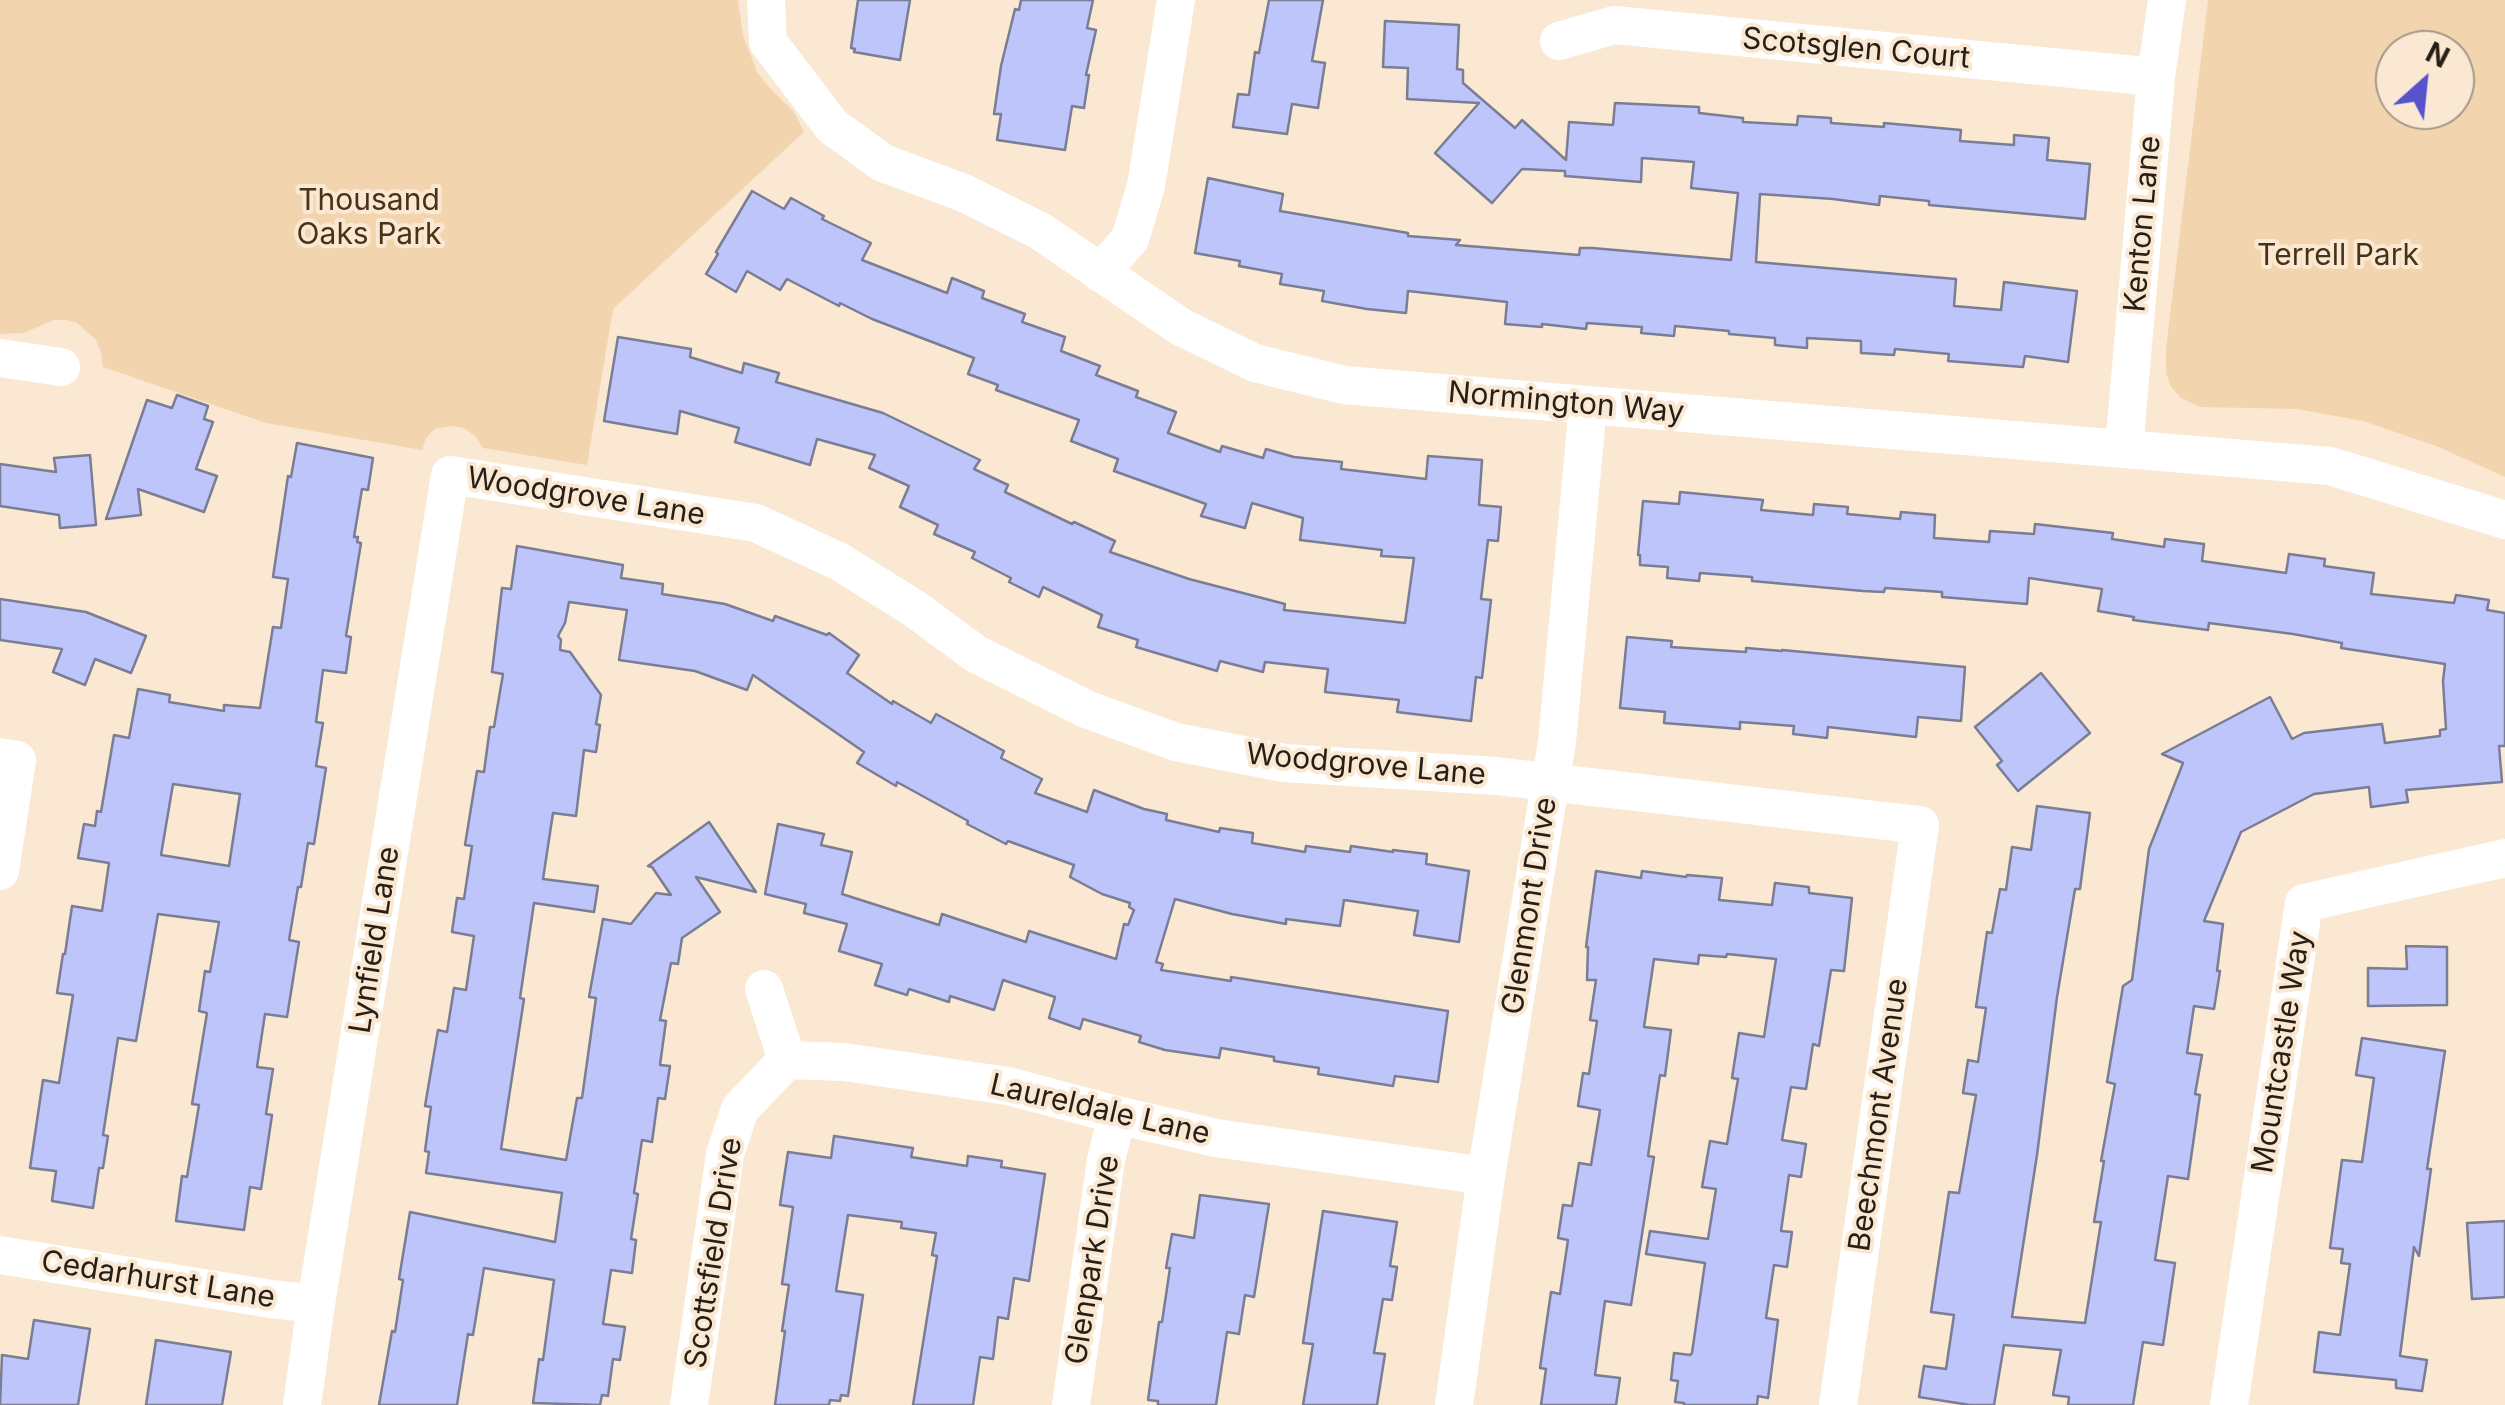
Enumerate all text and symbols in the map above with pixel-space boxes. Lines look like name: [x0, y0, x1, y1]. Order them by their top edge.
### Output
street label: Scotsglen Court: [1741, 21, 1971, 77]
north arrow: [2375, 30, 2475, 130]
text: N: [2420, 35, 2455, 75]
street label: Kenton Lane: [2117, 134, 2169, 314]
park label: Thousand Oaks Park: [297, 183, 441, 254]
park label: Terrell Park: [2257, 238, 2419, 274]
street label: Normington Way: [1446, 375, 1686, 431]
street label: Woodgrove Lane: [465, 460, 707, 534]
street label: Woodgrove Lane: [1245, 737, 1487, 793]
street label: Glenmont Drive: [1495, 795, 1565, 1017]
street label: Lynfield Lane: [342, 844, 408, 1036]
street label: Mountcastle Way: [2245, 928, 2319, 1176]
street label: Beechmont Avenue: [1842, 976, 1916, 1254]
street label: Laureldale Lane: [987, 1067, 1213, 1153]
street label: Scottsfield Drive: [678, 1135, 750, 1371]
street label: Glenpark Drive: [1059, 1153, 1127, 1367]
street label: Cedarhurst Lane: [39, 1244, 277, 1316]

